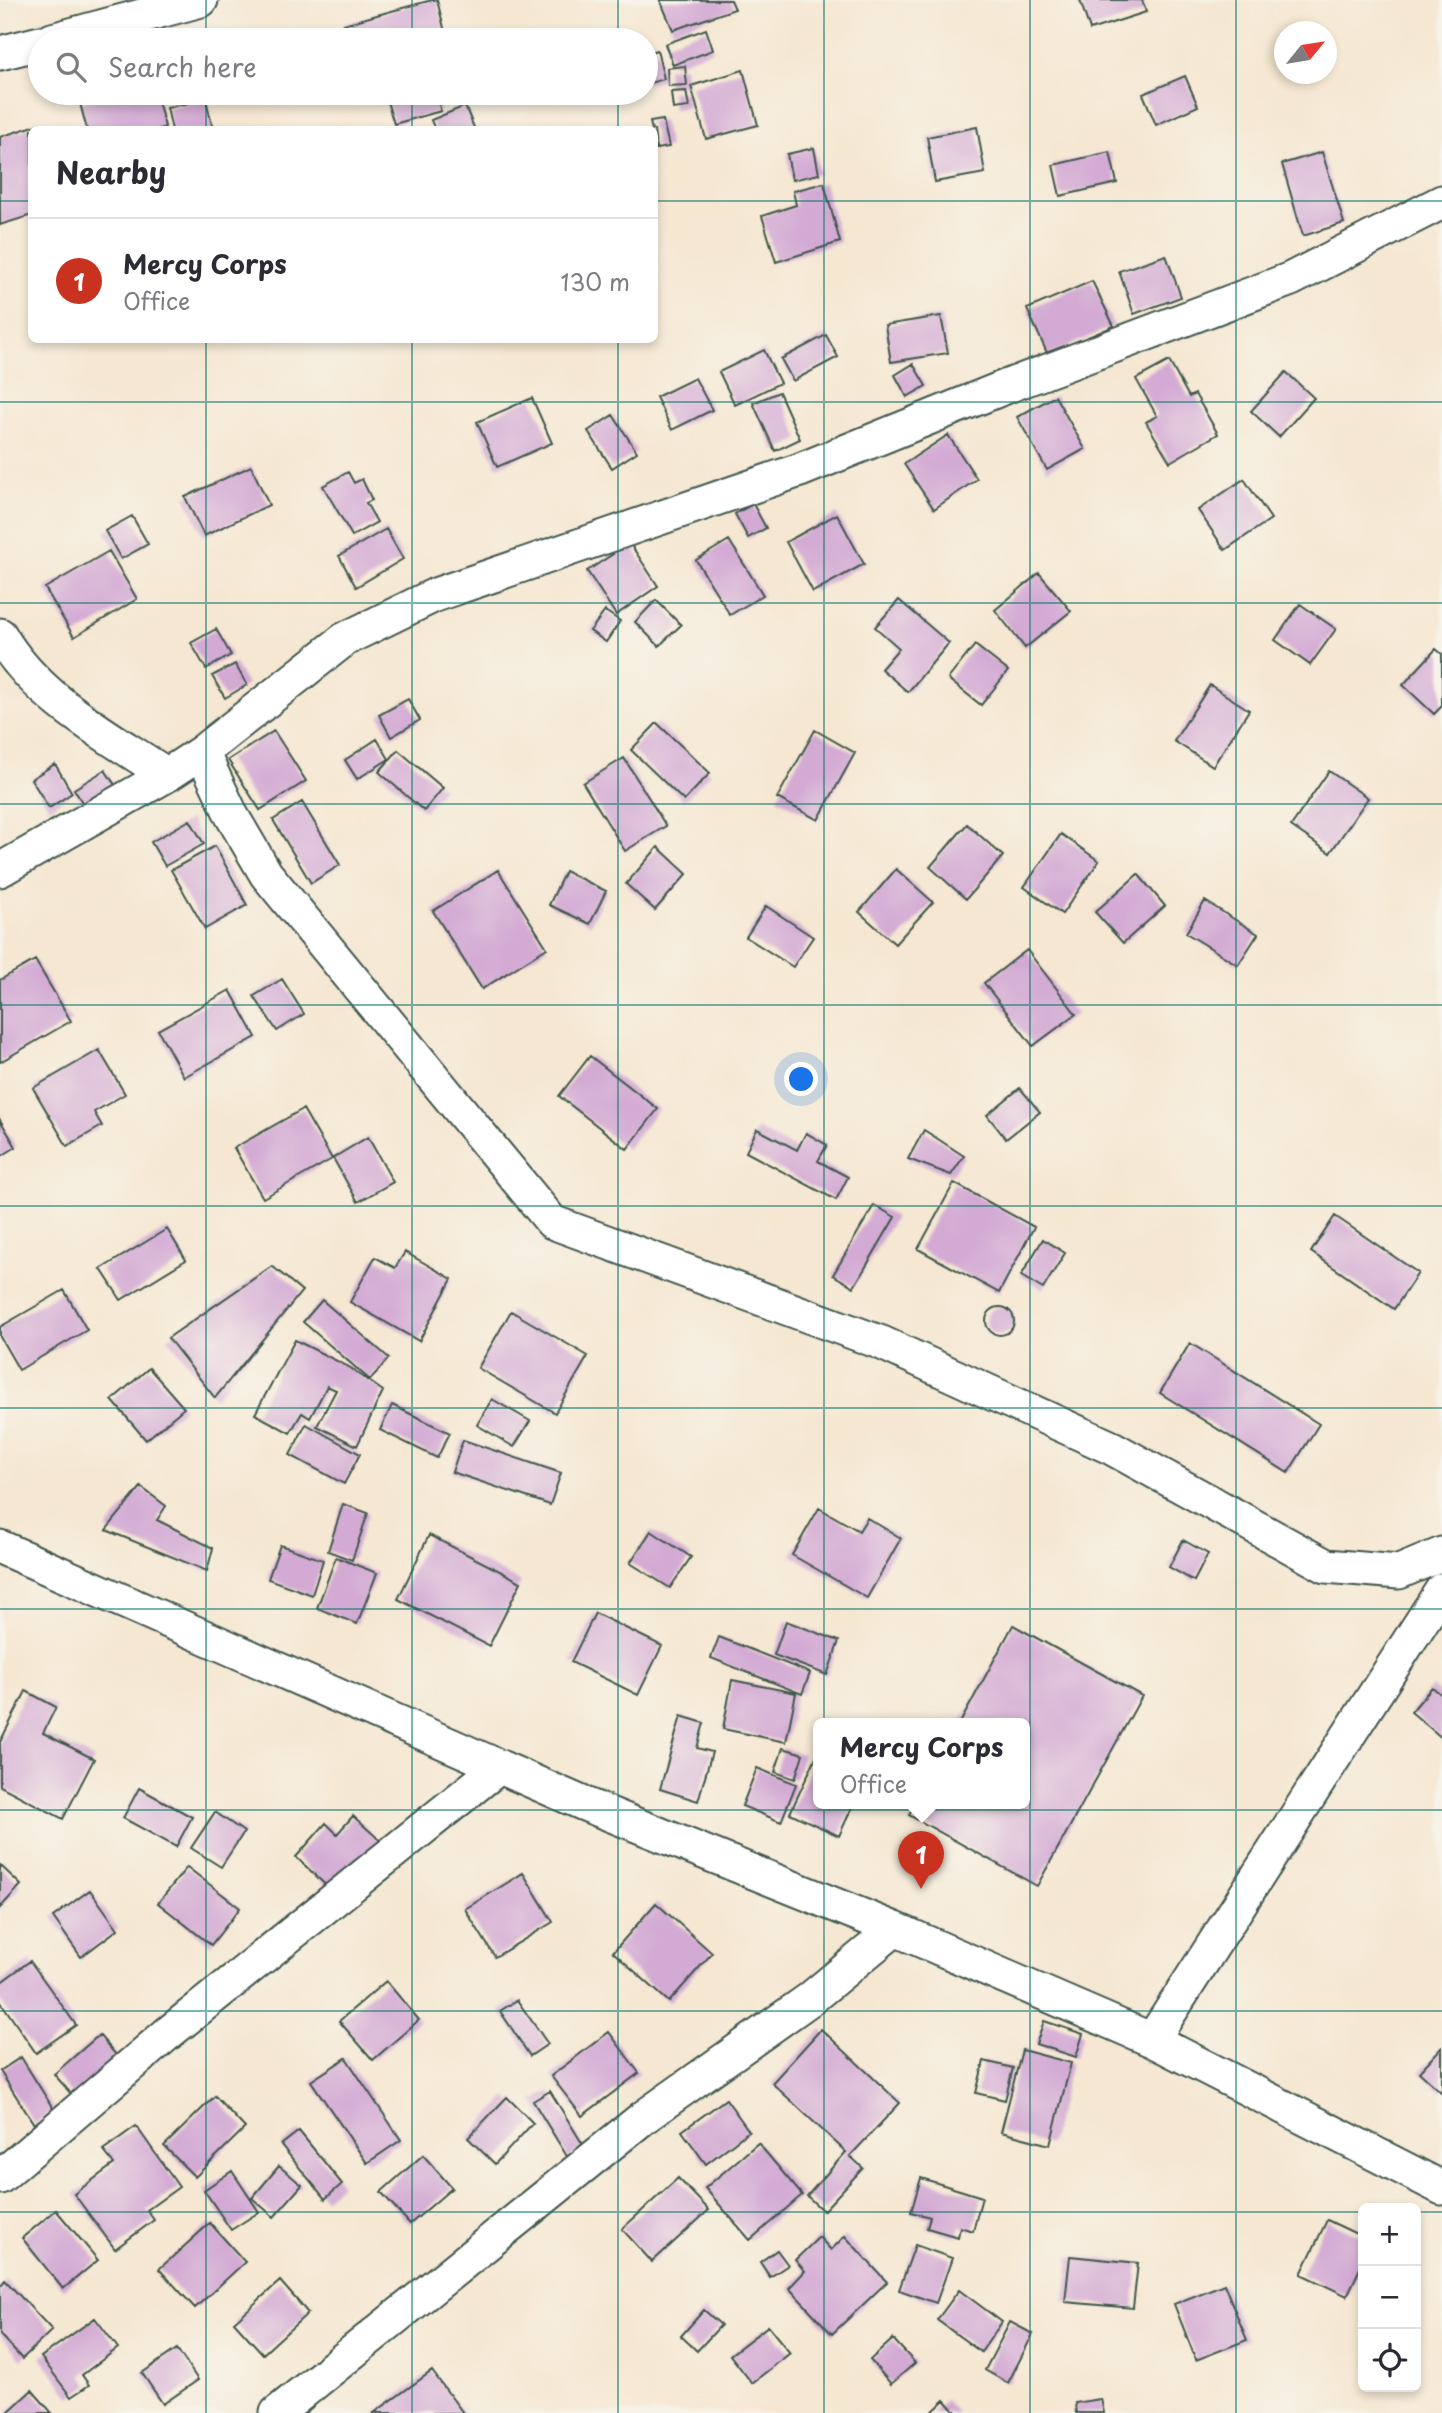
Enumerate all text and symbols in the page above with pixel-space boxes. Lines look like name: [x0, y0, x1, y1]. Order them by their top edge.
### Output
north arrow: [1274, 21, 1337, 84]
search box: [28, 28, 658, 105]
text: Search here: [108, 47, 257, 86]
icon: search: [52, 48, 90, 86]
text: Nearby: [56, 149, 166, 194]
text: Mercy Corps: [123, 244, 287, 283]
text: 1: [74, 264, 85, 299]
text: 130 m: [560, 264, 630, 299]
text: Office: [123, 283, 190, 318]
your location: [784, 1062, 818, 1096]
popup: [813, 1718, 1030, 1809]
text: Mercy Corps: [840, 1727, 1003, 1766]
text: Office: [840, 1766, 907, 1801]
pin: 1: [898, 1831, 944, 1889]
map controls: [1358, 2203, 1421, 2392]
button: +: [1358, 2203, 1421, 2266]
button: −: [1358, 2266, 1421, 2329]
button: locate: [1358, 2329, 1421, 2392]

